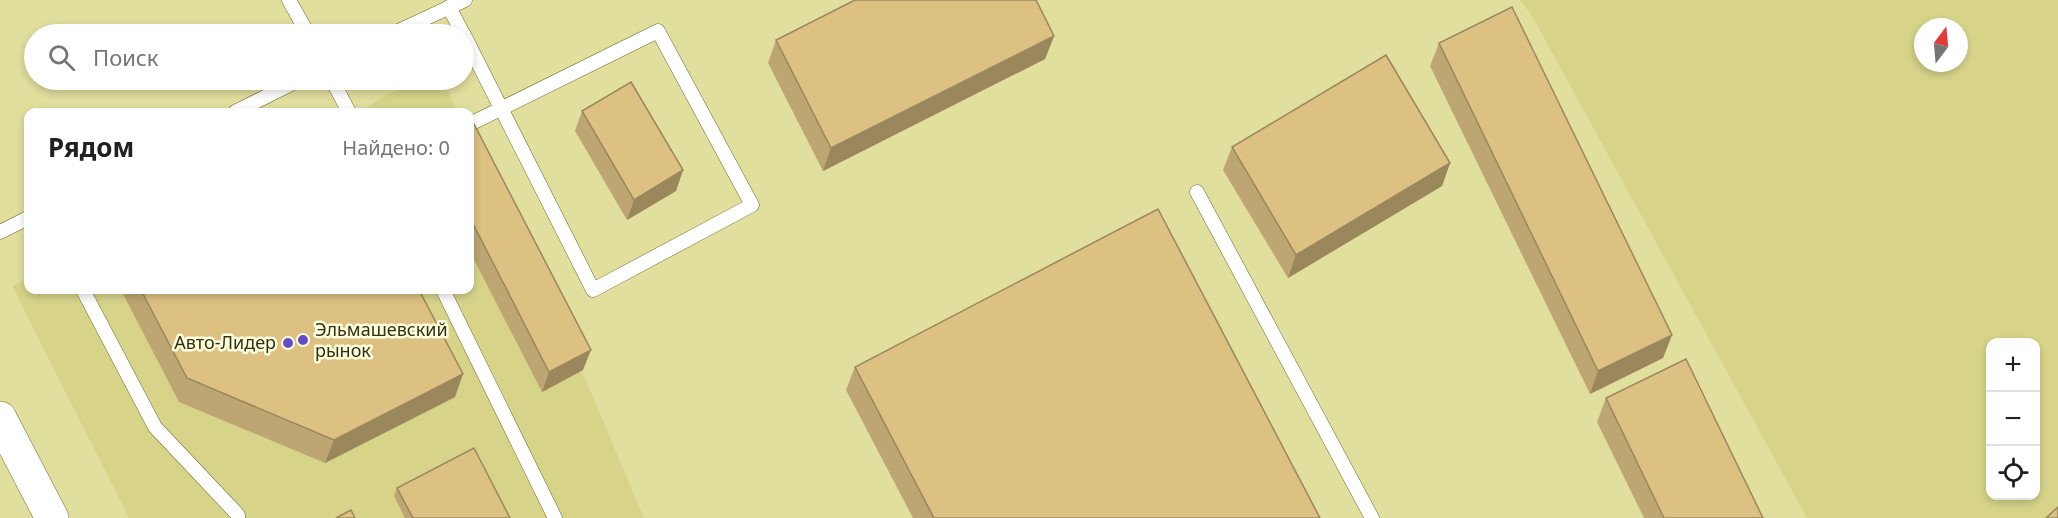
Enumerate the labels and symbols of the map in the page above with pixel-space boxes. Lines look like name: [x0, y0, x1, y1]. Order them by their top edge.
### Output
north arrow: [1914, 18, 1968, 72]
place label: Эльмашевский рынок: [315, 317, 448, 362]
place label: Авто-Лидер: [174, 330, 276, 354]
marker: Эльмашевский рынок: [296, 333, 310, 347]
marker: Авто-Лидер: [281, 336, 295, 350]

